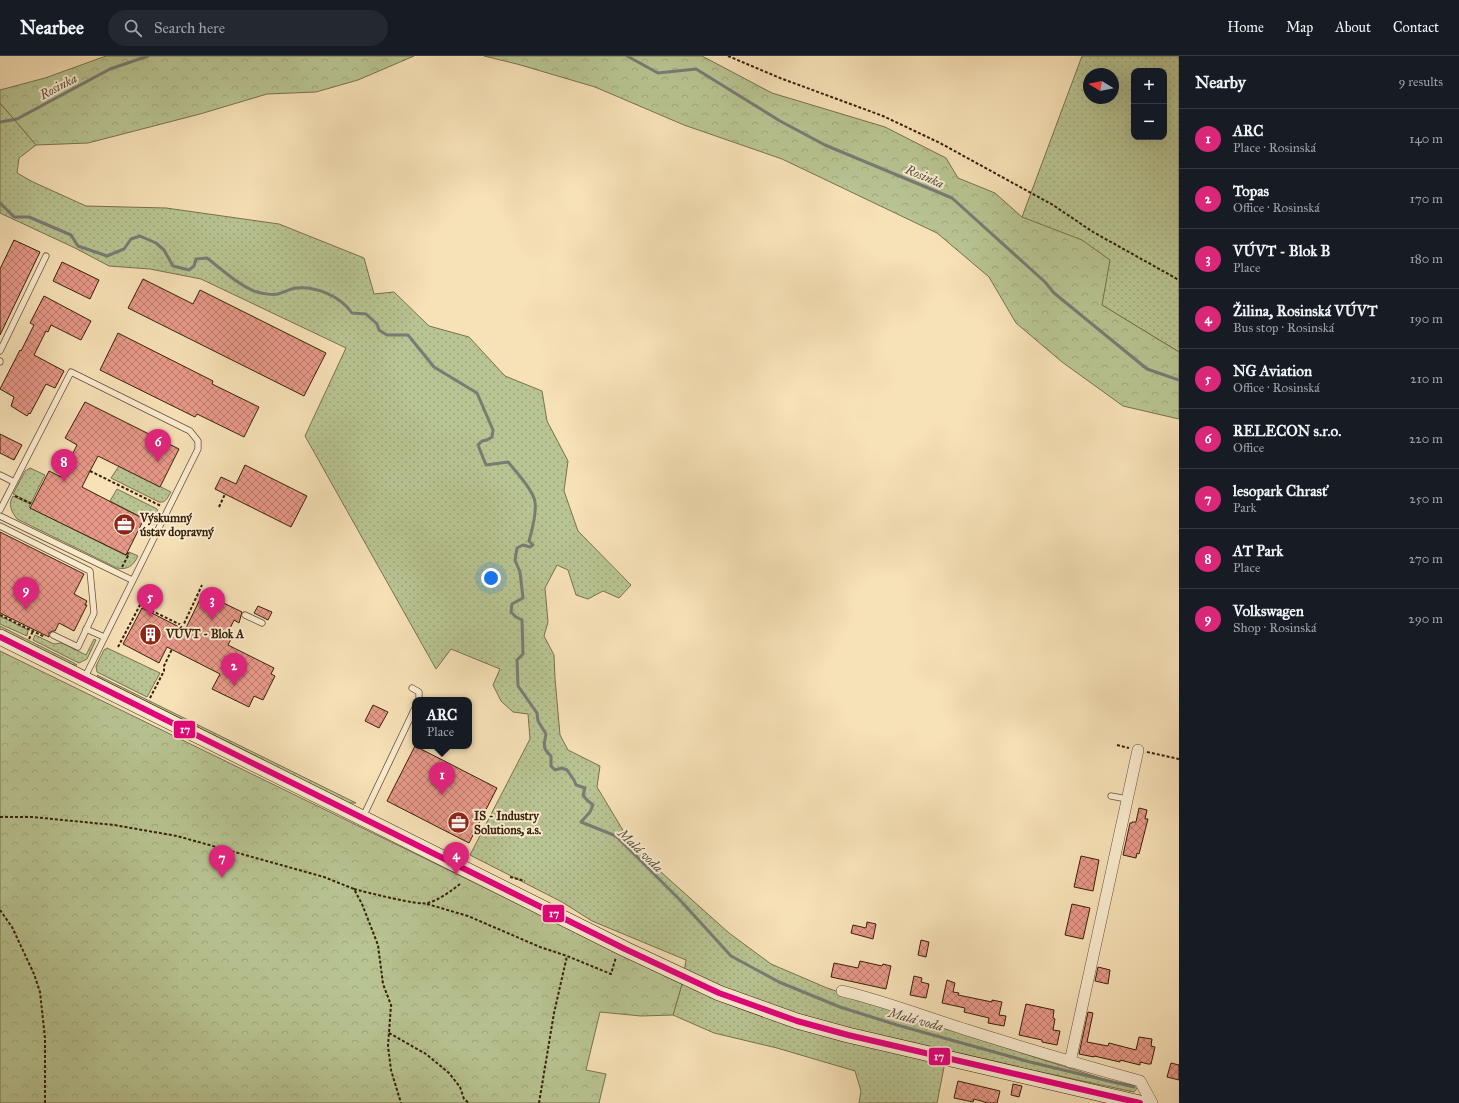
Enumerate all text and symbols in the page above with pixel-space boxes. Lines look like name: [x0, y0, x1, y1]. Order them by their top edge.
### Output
search box: [108, 10, 388, 46]
text: Nearbee: [20, 16, 84, 39]
icon: search: [122, 17, 144, 39]
text: Search here: [154, 19, 225, 37]
text: Home: [1227, 19, 1264, 36]
text: Map: [1286, 19, 1313, 36]
text: About: [1335, 19, 1371, 36]
text: Contact: [1393, 19, 1439, 36]
north arrow: [1083, 68, 1119, 104]
map controls: [1131, 68, 1167, 140]
button: +: [1131, 68, 1167, 104]
water label: Rosinka: [36, 70, 80, 104]
text: Nearby: [1195, 72, 1246, 93]
text: 9 results: [1399, 74, 1443, 90]
button: −: [1131, 104, 1167, 140]
text: ARC: [1233, 122, 1264, 140]
text: 1: [1205, 131, 1211, 147]
text: 140 m: [1409, 131, 1443, 147]
text: Place · Rosinská: [1233, 140, 1316, 156]
water label: Rosinka: [902, 161, 946, 192]
text: Topas: [1233, 182, 1269, 200]
text: 2: [1205, 191, 1211, 207]
text: 170 m: [1410, 191, 1443, 207]
text: Office · Rosinská: [1233, 200, 1320, 216]
text: VÚVT - Blok B: [1233, 242, 1330, 260]
text: 3: [1205, 251, 1211, 267]
text: 180 m: [1410, 251, 1443, 267]
text: Place: [1233, 260, 1260, 276]
text: Žilina, Rosinská VÚVT: [1233, 302, 1377, 320]
text: 4: [1204, 311, 1212, 327]
text: 190 m: [1410, 311, 1443, 327]
text: Bus stop · Rosinská: [1233, 320, 1334, 336]
text: NG Aviation: [1233, 362, 1312, 380]
text: 5: [1205, 371, 1211, 387]
text: 210 m: [1410, 371, 1443, 387]
text: Office · Rosinská: [1233, 380, 1320, 396]
text: RELECON s.r.o.: [1233, 422, 1341, 440]
pin: 6: [145, 429, 171, 462]
text: 6: [1205, 431, 1211, 447]
text: 220 m: [1409, 431, 1443, 447]
text: Office: [1233, 440, 1264, 456]
pin: 8: [51, 449, 77, 482]
text: lesopark Chrasť: [1233, 482, 1327, 500]
text: 7: [1205, 491, 1211, 507]
text: 250 m: [1409, 491, 1443, 507]
text: Park: [1233, 500, 1257, 516]
place label: Výskumný ústav dopravný: [139, 511, 215, 540]
office icon: Výskumný ústav dopravný: [112, 512, 138, 538]
text: AT Park: [1233, 542, 1283, 560]
text: 8: [1205, 551, 1211, 567]
text: 270 m: [1409, 551, 1443, 567]
text: Place: [1233, 560, 1260, 576]
your location: [481, 568, 501, 588]
pin: 9: [13, 577, 39, 610]
pin: 5: [137, 584, 163, 617]
pin: 3: [199, 587, 225, 620]
text: Volkswagen: [1233, 602, 1304, 620]
text: 9: [1205, 611, 1211, 627]
text: 290 m: [1408, 611, 1443, 627]
text: Shop · Rosinská: [1233, 620, 1317, 636]
building icon: VÚVT - Blok A: [138, 621, 164, 647]
place label: VÚVT - Blok A: [165, 625, 245, 641]
pin: 2: [221, 653, 247, 686]
popup: [412, 697, 472, 749]
text: ARC: [427, 706, 457, 724]
line badge: 17: [173, 720, 196, 739]
text: 17: [180, 723, 190, 736]
text: Place: [427, 724, 454, 740]
pin: 1: [429, 762, 455, 795]
place label: IS - Industry Solutions, a.s.: [474, 809, 542, 837]
office icon: IS - Industry Solutions, a.s.: [446, 810, 472, 836]
water label: Malá voda: [613, 824, 666, 876]
pin: 4: [443, 842, 469, 875]
pin: 7: [209, 845, 235, 878]
line badge: 17: [542, 904, 565, 923]
text: 17: [549, 907, 559, 920]
water label: Malá voda: [885, 1004, 945, 1035]
line badge: 17: [928, 1047, 951, 1066]
text: 17: [934, 1050, 944, 1063]

